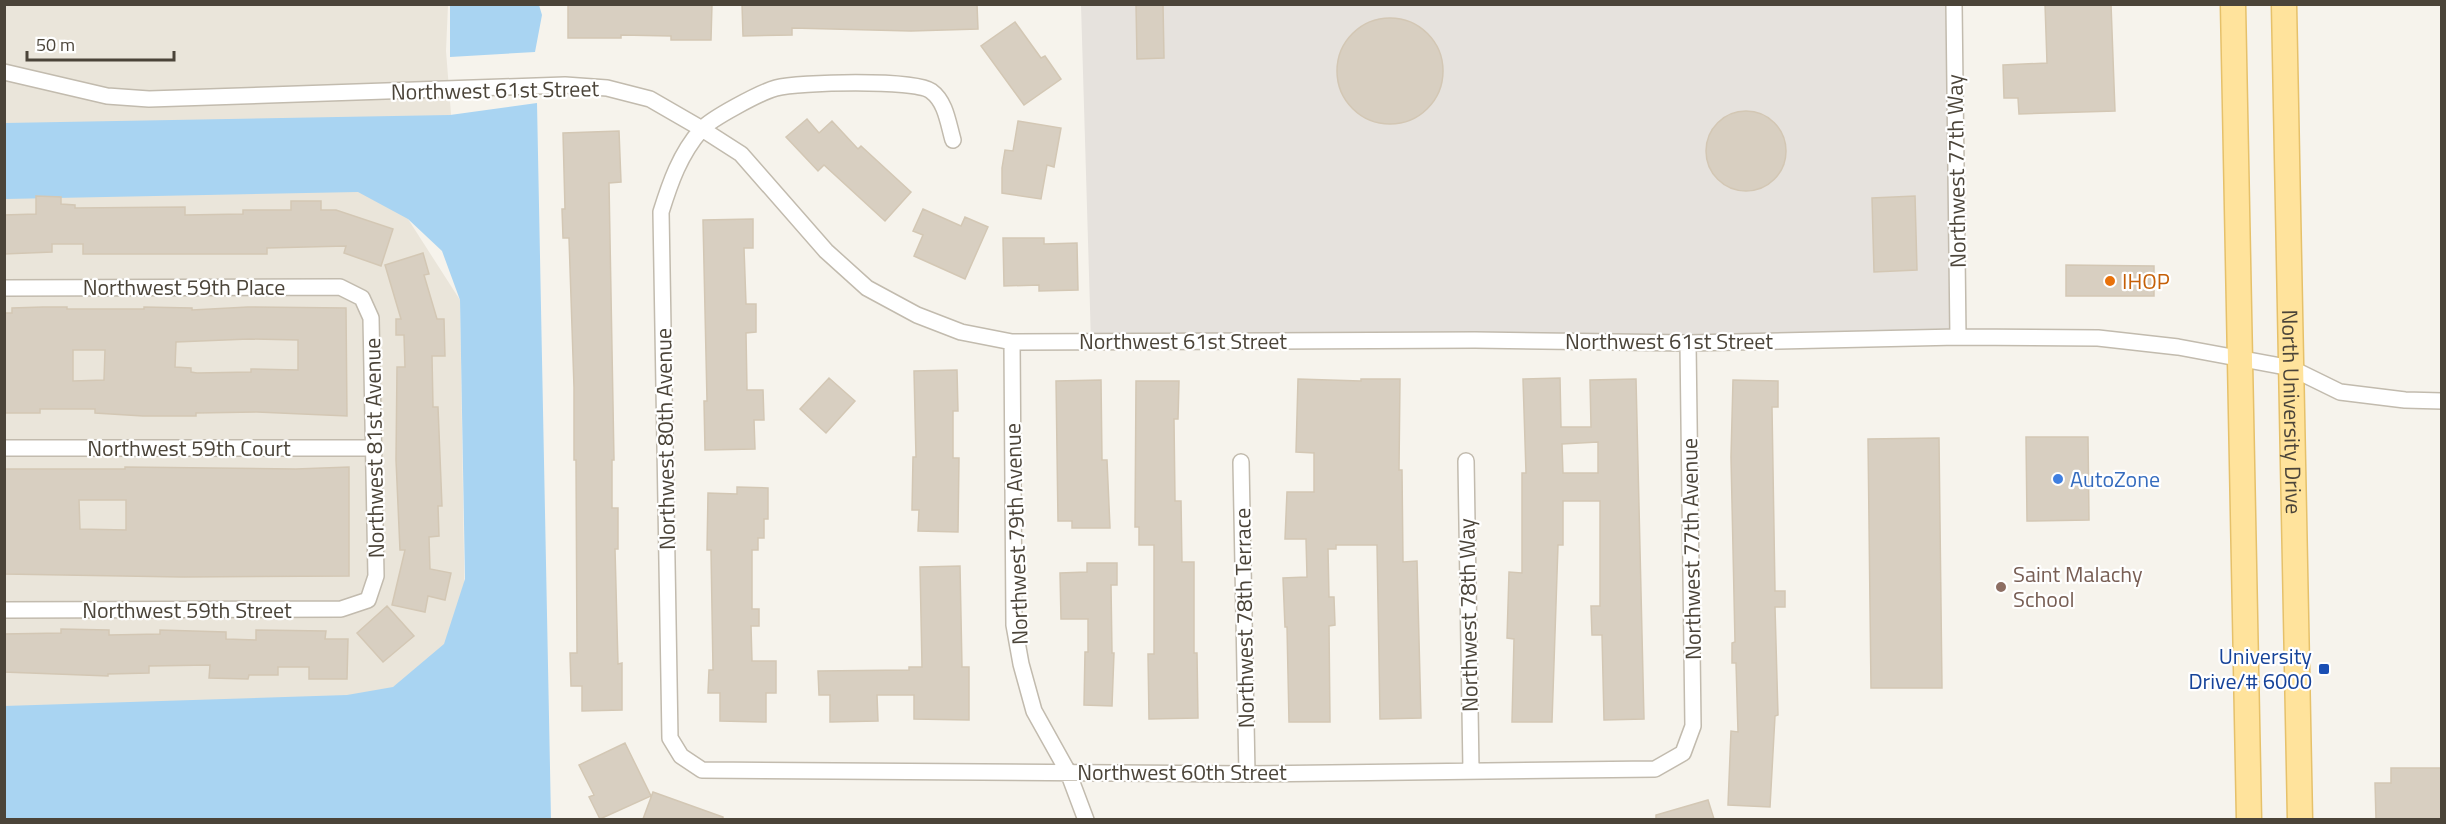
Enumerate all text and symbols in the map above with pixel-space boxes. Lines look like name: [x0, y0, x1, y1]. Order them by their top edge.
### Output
scale bar: [27, 24, 174, 62]
text: 50 m: [36, 31, 75, 58]
street label: Northwest 61st Street: [391, 71, 600, 109]
street label: Northwest 77th Way: [1937, 74, 1975, 268]
place label: IHOP: [2122, 264, 2170, 298]
street label: Northwest 59th Place: [83, 270, 285, 304]
marker: IHOP: [2103, 274, 2117, 288]
street label: North University Drive: [2273, 309, 2311, 515]
street label: Northwest 61st Street: [1079, 324, 1287, 358]
street label: Northwest 61st Street: [1565, 324, 1773, 358]
street label: Northwest 80th Avenue: [646, 328, 684, 550]
street label: Northwest 81st Avenue: [355, 338, 393, 558]
street label: Northwest 79th Avenue: [995, 423, 1037, 645]
street label: Northwest 59th Court: [87, 431, 291, 465]
street label: Northwest 77th Avenue: [1672, 438, 1710, 660]
place label: AutoZone: [2070, 462, 2160, 496]
marker: AutoZone: [2051, 472, 2065, 486]
street label: Northwest 78th Terrace: [1225, 507, 1263, 729]
street label: Northwest 78th Way: [1449, 518, 1487, 712]
place label: Saint Malachy School: [2013, 557, 2143, 616]
marker: Saint Malachy School: [1994, 580, 2008, 594]
street label: Northwest 59th Street: [82, 593, 292, 627]
place label: University Drive/# 6000: [2188, 639, 2312, 698]
marker: University Drive/# 6000: [2317, 662, 2331, 676]
street label: Northwest 60th Street: [1077, 755, 1287, 789]

